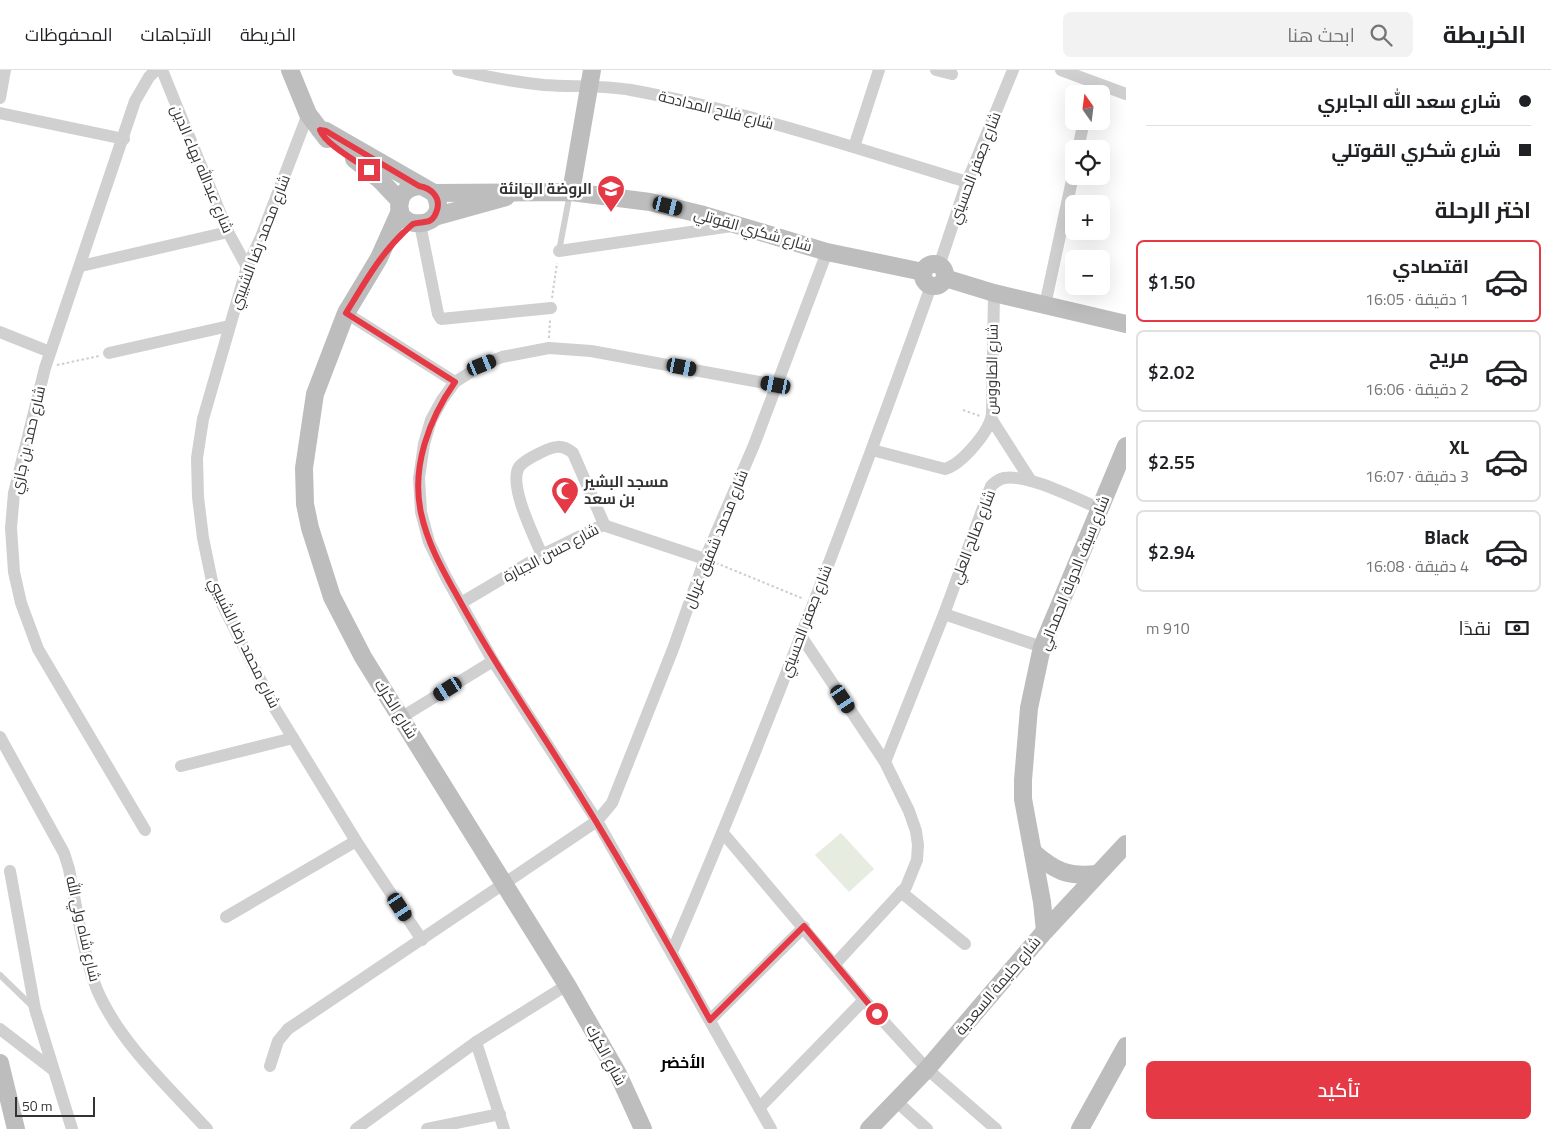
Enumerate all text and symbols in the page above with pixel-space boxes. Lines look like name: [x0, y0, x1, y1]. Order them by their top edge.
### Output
search box: [1063, 12, 1413, 57]
text: الخريطة: [1443, 16, 1526, 52]
text: ابحث هنا: [1287, 20, 1355, 49]
text: المحفوظات: [25, 21, 113, 48]
text: الاتجاهات: [141, 21, 212, 48]
text: الخريطة: [240, 21, 296, 48]
icon: search: [1367, 21, 1395, 49]
street label: شارع فلاح المدادحة: [656, 84, 776, 135]
north arrow: [1065, 85, 1110, 130]
map controls: [1065, 85, 1110, 295]
text: شارع سعد الله الجابري: [1317, 86, 1501, 115]
street label: شارع عبدالله بهاء الدين: [165, 101, 240, 236]
street label: شارع جعفر الحسيني: [943, 108, 1007, 228]
text: شارع شكري القوتلي: [1332, 135, 1501, 164]
button: locate: [1065, 140, 1110, 185]
route end: [358, 159, 380, 181]
street label: شارع محمد رضا الشبيبي: [223, 171, 297, 313]
school or university icon: الروضة الهانئة: [596, 174, 626, 213]
place label: الروضة الهانئة: [499, 177, 592, 200]
text: اختر الرحلة: [1435, 193, 1531, 227]
car: [651, 195, 684, 217]
button: +: [1065, 195, 1110, 240]
street label: شارع شكري القوتلي: [691, 202, 815, 258]
button: −: [1065, 250, 1110, 295]
text: اقتصادي: [1393, 251, 1469, 280]
icon: car: [1484, 259, 1529, 304]
text: $1.50: [1148, 267, 1195, 296]
text: 1 دقيقة · 16:05: [1365, 287, 1469, 311]
street label: شارع الطاووس: [979, 323, 1004, 415]
text: مريح: [1429, 341, 1469, 370]
icon: car: [1484, 349, 1529, 394]
car: [465, 352, 498, 378]
car: [665, 357, 698, 377]
text: $2.02: [1148, 357, 1195, 386]
car: [759, 375, 792, 395]
text: 2 دقيقة · 16:06: [1365, 377, 1469, 401]
street label: شارع حمد بن جازي: [4, 384, 52, 496]
text: XL: [1449, 432, 1469, 461]
icon: car: [1484, 439, 1529, 484]
text: $2.55: [1148, 447, 1195, 476]
text: 3 دقيقة · 16:07: [1365, 464, 1469, 488]
street label: شارع محمد شفيق غربال: [677, 466, 754, 611]
place label: مسجد البشير بن سعد: [583, 470, 669, 510]
mosque icon: مسجد البشير بن سعد: [550, 476, 580, 515]
street label: شارع صالح العلي: [944, 486, 1002, 588]
street label: شارع سيف الدولة الحمداني: [1032, 492, 1116, 654]
street label: شارع حسن الجبارة: [499, 518, 603, 588]
text: Black: [1424, 522, 1469, 551]
icon: car: [1484, 529, 1529, 574]
text: $2.94: [1148, 537, 1195, 566]
text: 4 دقيقة · 16:08: [1365, 554, 1469, 578]
street label: شارع جعفر الحسيني: [774, 561, 838, 681]
street label: شارع محمد رضا الشبيبي: [202, 573, 286, 713]
text: نقدًا: [1459, 613, 1491, 642]
icon: cash: [1503, 614, 1531, 642]
text: 910 m: [1146, 616, 1190, 640]
street label: شارع الكرك: [369, 674, 424, 743]
car: [431, 675, 464, 703]
car: [828, 682, 857, 716]
street label: شارع شاه ولي الله: [59, 874, 107, 984]
car: [385, 890, 414, 924]
street label: شارع حليمة السعدية: [949, 931, 1046, 1040]
route start: [866, 1003, 888, 1025]
street label: شارع الكرك: [580, 1020, 633, 1089]
district label: الأخضر: [660, 1050, 705, 1074]
button: تأكيد: [1146, 1061, 1531, 1119]
scale bar: [15, 1094, 95, 1117]
text: 50 m: [22, 1095, 52, 1116]

